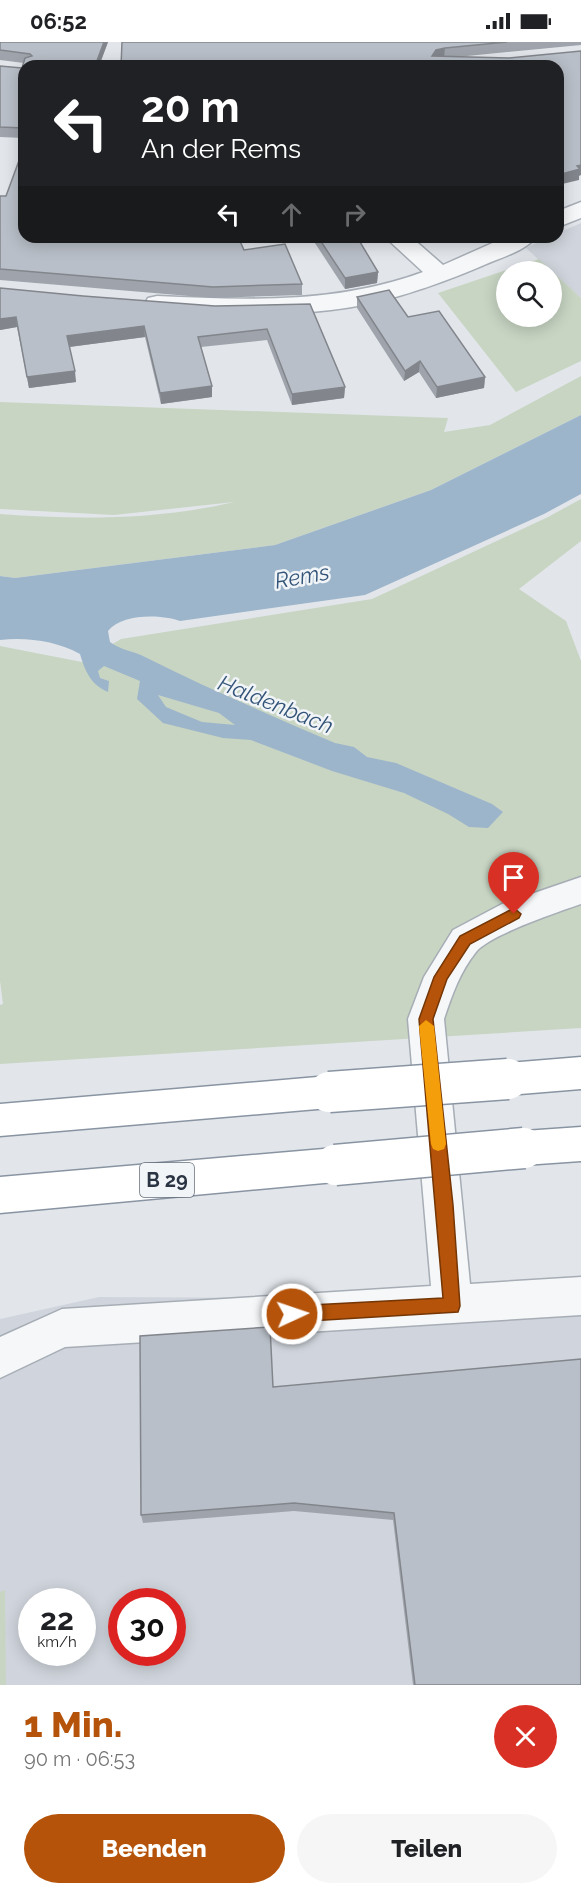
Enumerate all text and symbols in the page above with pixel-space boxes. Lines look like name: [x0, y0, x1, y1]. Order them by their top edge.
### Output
text: 06:52: [30, 8, 87, 34]
text: 20 m: [141, 83, 240, 132]
icon: left: [42, 84, 120, 162]
text: An der Rems: [141, 133, 301, 164]
icon: left: [212, 198, 245, 231]
icon: ahead: [275, 198, 308, 231]
icon: right: [338, 198, 371, 231]
map controls: [496, 261, 562, 327]
button: search: [496, 261, 562, 327]
water label: Rems: [273, 558, 331, 594]
water label: Haldenbach: [215, 669, 337, 739]
pin: [488, 852, 539, 914]
icon: arrive: [497, 861, 530, 894]
road number: B 29: [140, 1163, 194, 1197]
position arrow: [260, 1282, 324, 1346]
speed limit sign: 30: [108, 1588, 186, 1666]
text: 22: [40, 1602, 74, 1637]
text: km/h: [37, 1633, 77, 1651]
text: 1 Min.: [24, 1703, 122, 1745]
button: close: [494, 1705, 557, 1768]
text: 90 m · 06:53: [24, 1747, 135, 1771]
button: Beenden: [24, 1814, 285, 1883]
button: Teilen: [297, 1814, 557, 1883]

